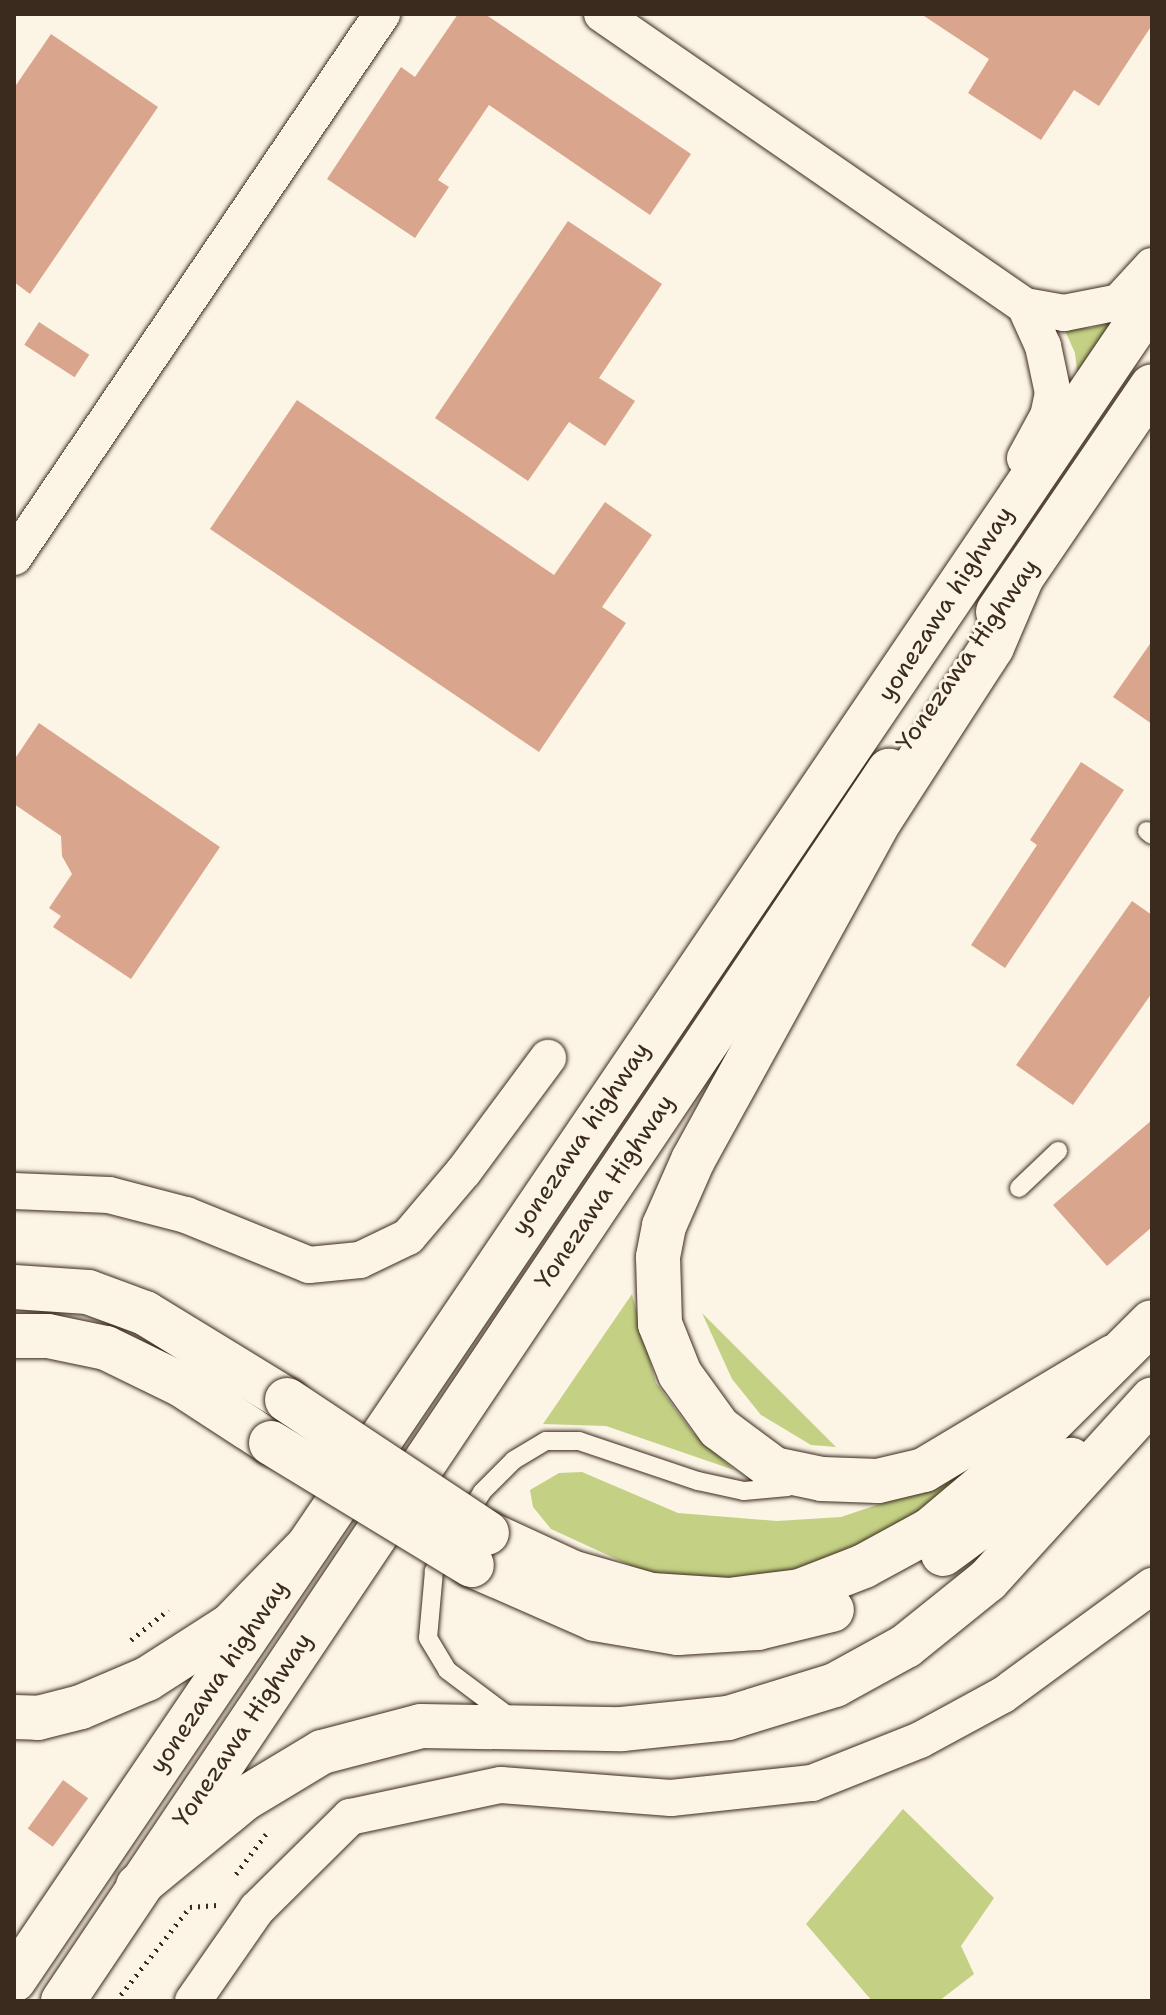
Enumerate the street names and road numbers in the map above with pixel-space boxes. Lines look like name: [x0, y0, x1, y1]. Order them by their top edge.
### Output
street label: yonezawa highway: [872, 501, 1020, 707]
street label: Yonezawa Highway: [891, 553, 1045, 757]
street label: yonezawa highway: [506, 1037, 656, 1241]
street label: Yonezawa Highway: [529, 1090, 681, 1294]
street label: yonezawa highway: [144, 1575, 294, 1779]
street label: Yonezawa Highway: [167, 1628, 319, 1832]

